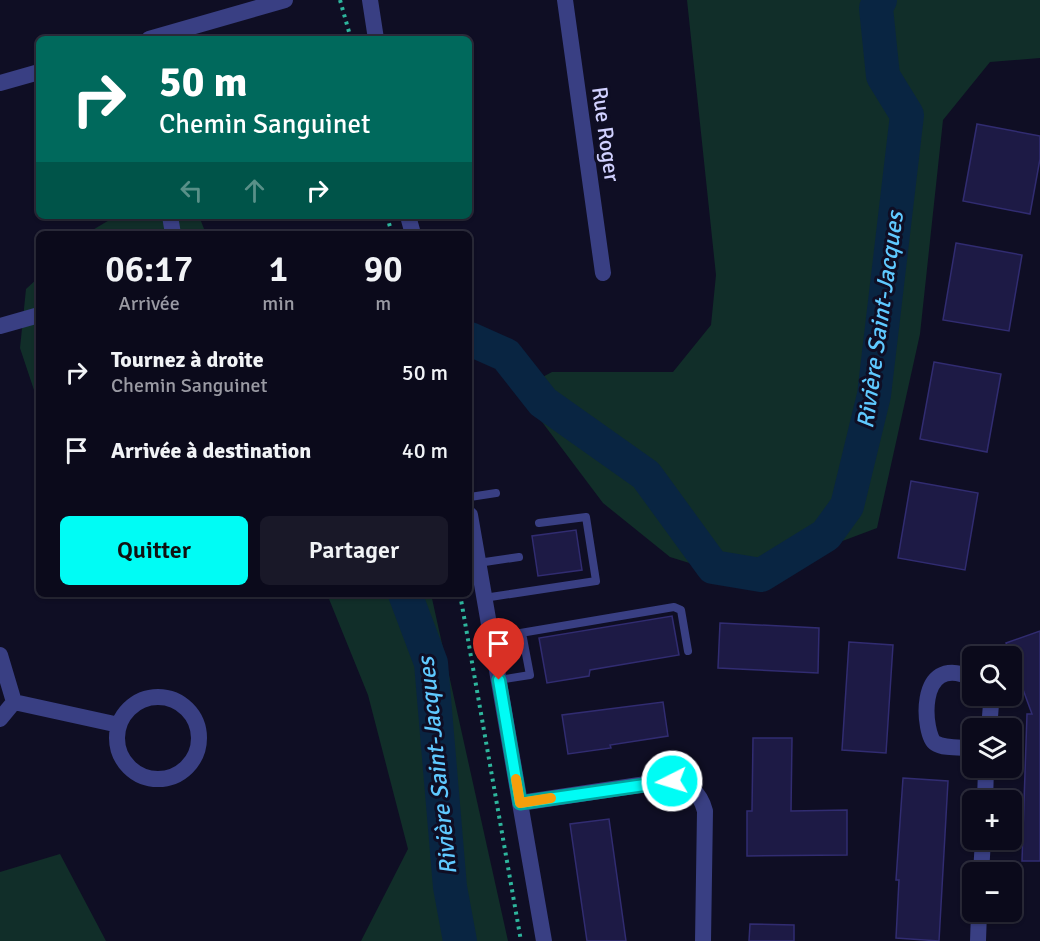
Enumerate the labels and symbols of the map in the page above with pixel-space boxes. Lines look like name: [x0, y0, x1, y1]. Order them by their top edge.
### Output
street label: Rue Roger: [586, 85, 626, 183]
water label: Rivière Saint-Jacques: [850, 207, 910, 430]
pin: [473, 618, 524, 680]
water label: Rivière Saint-Jacques: [410, 653, 463, 876]
position arrow: [640, 749, 704, 813]

